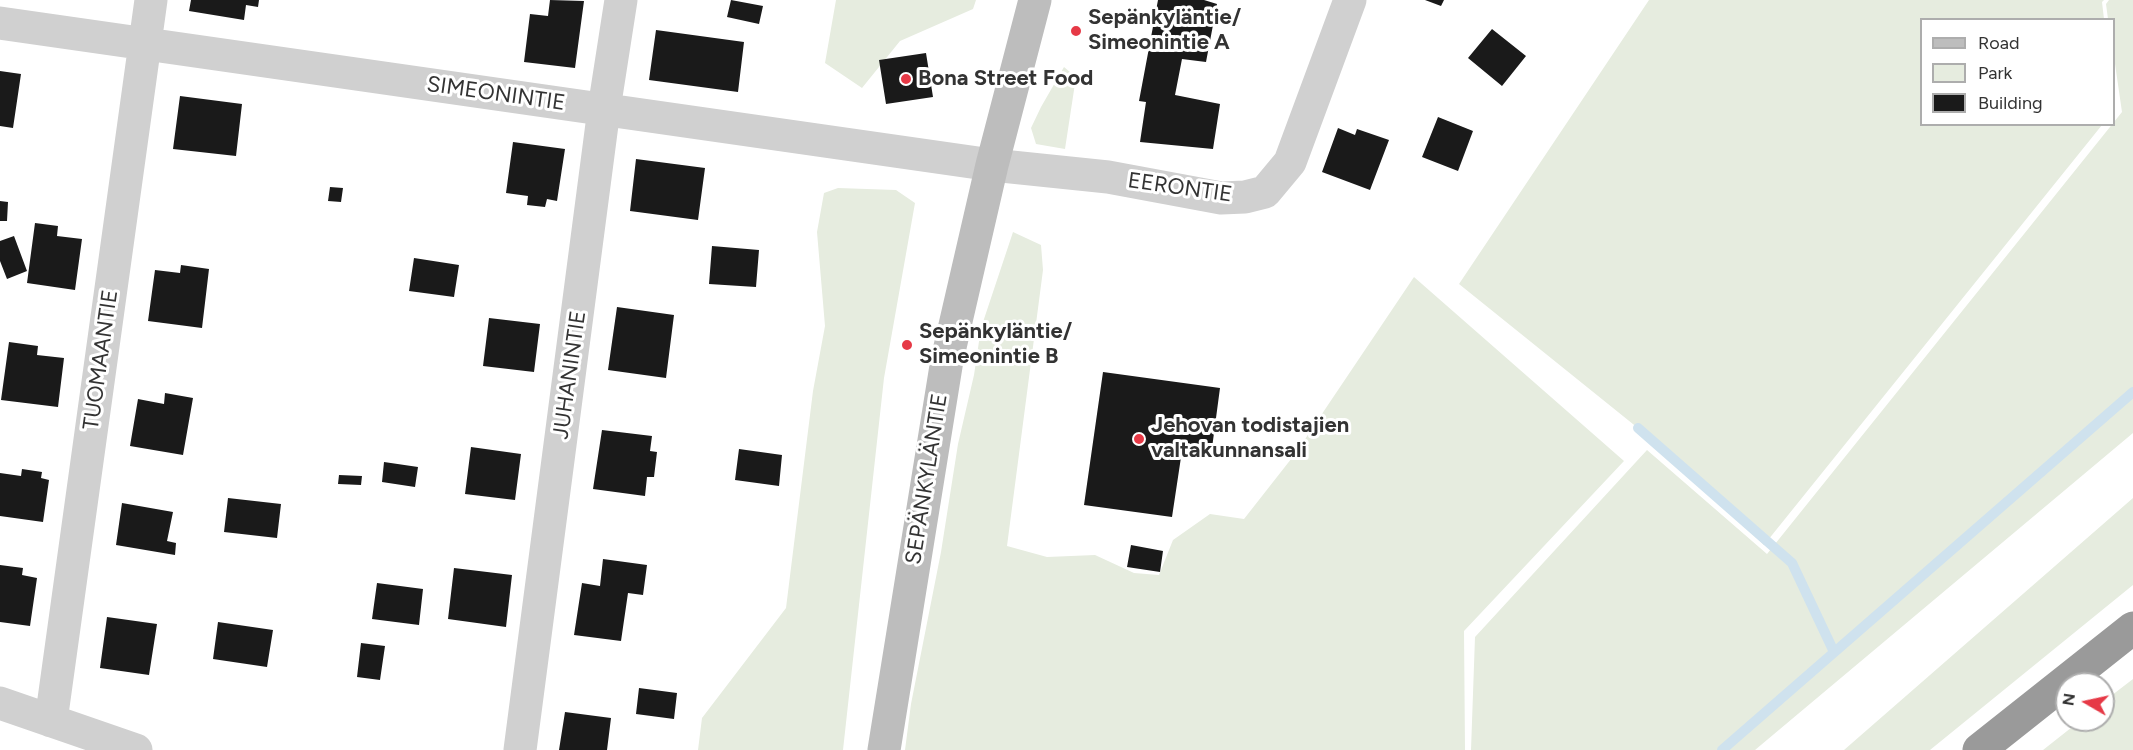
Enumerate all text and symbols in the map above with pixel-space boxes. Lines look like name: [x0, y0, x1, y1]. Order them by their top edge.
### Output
place label: Sepänkyläntie/ Simeonintie A: [1088, 5, 1241, 56]
legend: [1920, 18, 2115, 126]
marker: Sepänkyläntie/ Simeonintie A: [1069, 24, 1083, 38]
text: Road: [1978, 32, 2019, 54]
text: Park: [1978, 62, 2012, 84]
place label: Bona Street Food: [918, 66, 1093, 92]
street label: SIMEONINTIE: [425, 71, 567, 117]
marker: Bona Street Food: [899, 72, 913, 86]
text: Building: [1978, 92, 2043, 114]
street label: EERONTIE: [1126, 168, 1234, 208]
street label: TUOMAANTIE: [78, 288, 124, 432]
street label: JUHANINTIE: [548, 309, 592, 441]
place label: Sepänkyläntie/ Simeonintie B: [919, 319, 1072, 370]
marker: Sepänkyläntie/ Simeonintie B: [900, 338, 914, 352]
street label: SEPÄNKYLÄNTIE: [900, 392, 954, 566]
place label: Jehovan todistajien valtakunnansali: [1151, 413, 1349, 464]
marker: Jehovan todistajien valtakunnansali: [1132, 432, 1146, 446]
north arrow: [2055, 672, 2115, 732]
text: N: [2058, 692, 2079, 707]

